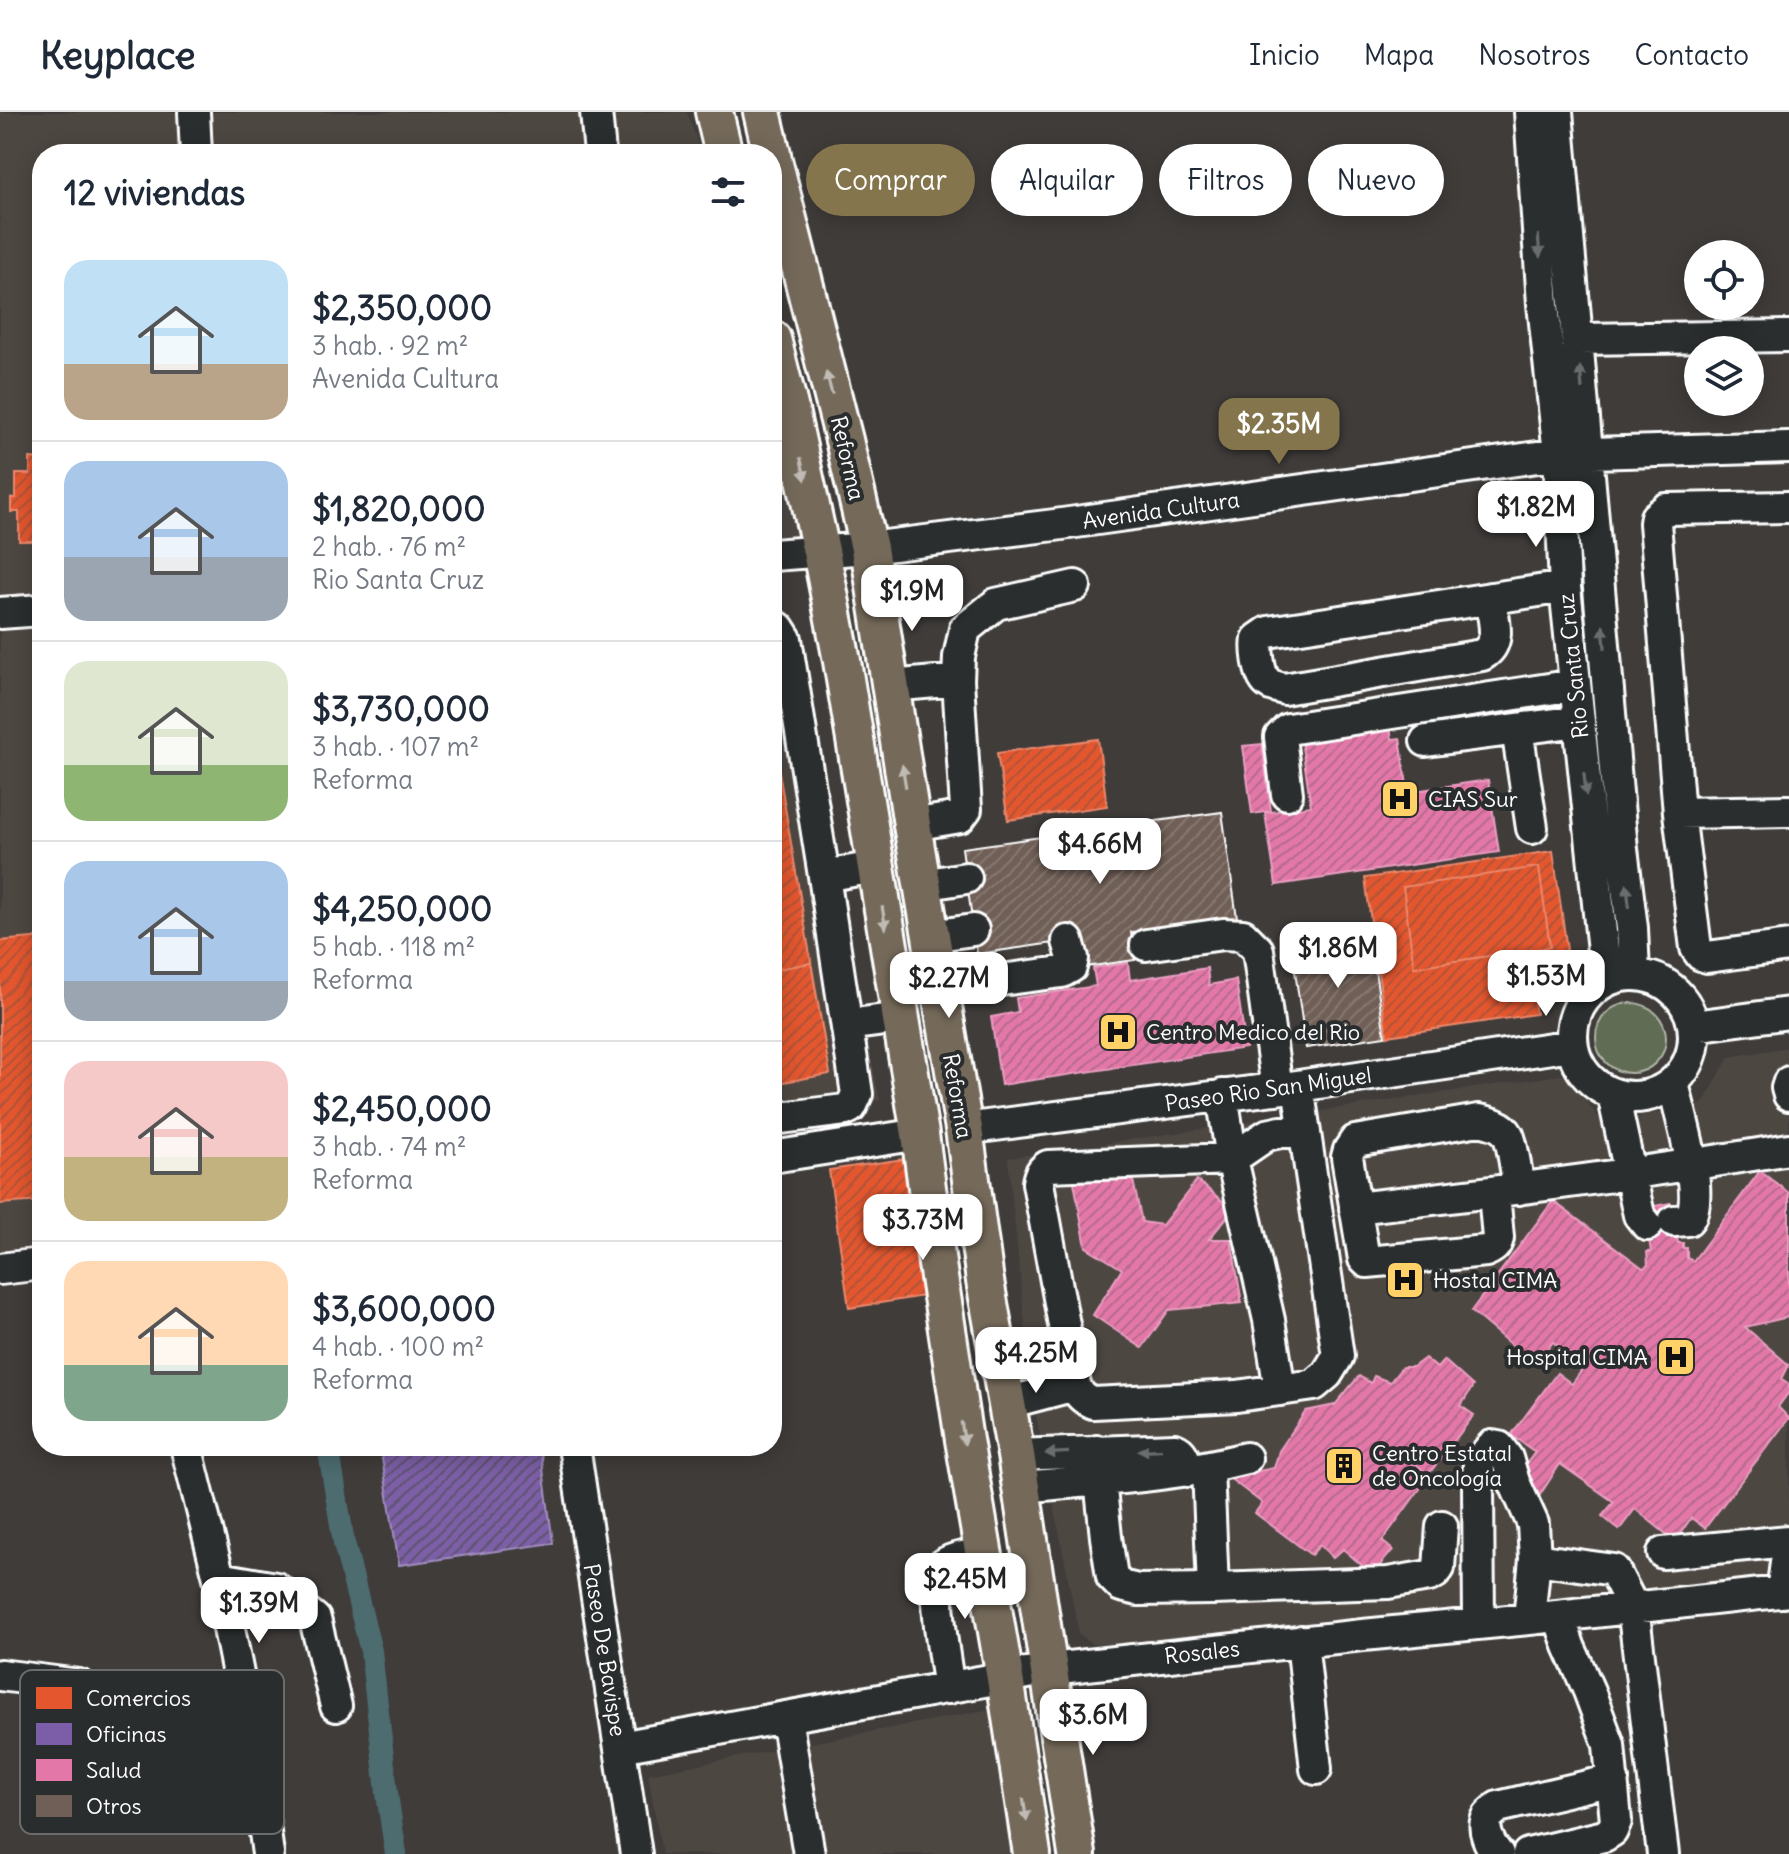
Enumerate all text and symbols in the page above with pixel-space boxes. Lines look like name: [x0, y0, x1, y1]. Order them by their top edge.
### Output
text: Keyplace: [40, 32, 195, 79]
text: Inicio: [1249, 37, 1320, 73]
text: Mapa: [1364, 37, 1434, 73]
text: Nosotros: [1478, 37, 1590, 73]
text: Contacto: [1634, 37, 1749, 73]
chip: Comprar: [806, 144, 975, 216]
chip: Alquilar: [991, 144, 1143, 216]
chip: Filtros: [1159, 144, 1292, 216]
chip: Nuevo: [1308, 144, 1444, 216]
icon: filters: [706, 170, 750, 214]
text: 12 viviendas: [64, 171, 245, 214]
one-way arrow: [1533, 234, 1546, 259]
map controls: [1684, 240, 1764, 416]
button: locate: [1684, 240, 1764, 320]
text: $2,350,000: [312, 286, 492, 329]
icon: home: [128, 292, 224, 388]
text: 3 hab. · 92 m²: [312, 329, 469, 362]
button: layers: [1684, 336, 1764, 416]
text: Avenida Cultura: [312, 362, 499, 395]
one-way arrow: [1574, 365, 1587, 390]
one-way arrow: [823, 371, 835, 396]
pin: $2.35M: [1214, 398, 1344, 466]
text: $2.35M: [1237, 407, 1321, 440]
street label: Reforma: [825, 413, 871, 503]
one-way arrow: [797, 457, 810, 482]
pin: $1.82M: [1471, 481, 1601, 549]
street label: Avenida Cultura: [1081, 485, 1241, 535]
text: $1,820,000: [312, 487, 486, 530]
text: $1.82M: [1496, 490, 1576, 523]
icon: home: [128, 493, 224, 589]
text: 2 hab. · 76 m²: [312, 530, 466, 563]
text: Rio Santa Cruz: [312, 563, 484, 596]
pin: $1.9M: [856, 565, 968, 633]
text: $1.9M: [879, 574, 945, 607]
street label: Rio Santa Cruz: [1551, 592, 1595, 740]
one-way arrow: [1597, 624, 1610, 649]
text: $3,730,000: [312, 687, 490, 730]
icon: home: [128, 693, 224, 789]
text: 3 hab. · 107 m²: [312, 730, 479, 763]
text: Reforma: [312, 763, 413, 796]
one-way arrow: [897, 763, 910, 788]
one-way arrow: [1578, 772, 1591, 797]
hospital icon: CIAS Sur: [1379, 778, 1421, 820]
place label: CIAS Sur: [1428, 785, 1518, 813]
pin: $4.66M: [1035, 818, 1165, 886]
text: $4.66M: [1057, 827, 1143, 860]
one-way arrow: [1621, 883, 1634, 908]
text: $4,250,000: [312, 887, 492, 930]
icon: home: [128, 893, 224, 989]
one-way arrow: [878, 906, 890, 931]
pin: $1.86M: [1273, 922, 1403, 990]
text: 5 hab. · 118 m²: [312, 930, 475, 963]
text: $1.86M: [1298, 931, 1378, 964]
pin: $1.53M: [1481, 950, 1611, 1018]
pin: $2.27M: [884, 952, 1014, 1020]
text: $1.53M: [1506, 959, 1586, 992]
text: $2.27M: [908, 961, 990, 994]
text: Reforma: [312, 963, 413, 996]
hospital icon: Centro Medico del Rio: [1097, 1011, 1139, 1053]
place label: Centro Medico del Rio: [1146, 1018, 1360, 1046]
street label: Reforma: [937, 1051, 979, 1141]
street label: Paseo Rio San Miguel: [1163, 1061, 1373, 1117]
text: $2,450,000: [312, 1087, 492, 1130]
icon: home: [128, 1093, 224, 1189]
text: 3 hab. · 74 m²: [312, 1130, 467, 1163]
text: Reforma: [312, 1163, 413, 1196]
pin: $3.73M: [858, 1194, 988, 1262]
text: $3.73M: [881, 1203, 965, 1236]
hospital icon: Hostal CIMA: [1384, 1259, 1426, 1301]
place label: Hostal CIMA: [1433, 1266, 1557, 1294]
text: $3,600,000: [312, 1287, 496, 1330]
icon: home: [128, 1293, 224, 1389]
pin: $4.25M: [971, 1327, 1101, 1395]
text: 4 hab. · 100 m²: [312, 1330, 484, 1363]
text: $4.25M: [993, 1336, 1079, 1369]
hospital icon: Hospital CIMA: [1655, 1336, 1697, 1378]
place label: Hospital CIMA: [1506, 1343, 1648, 1371]
text: Reforma: [312, 1363, 413, 1396]
one-way arrow: [957, 1421, 970, 1446]
place label: Centro Estatal de Oncología: [1372, 1439, 1512, 1492]
one-way arrow: [1137, 1443, 1162, 1456]
building icon: Centro Estatal de Oncología: [1323, 1445, 1365, 1487]
one-way arrow: [1044, 1447, 1069, 1460]
pin: $2.45M: [900, 1553, 1030, 1621]
street label: Paseo De Bavispe: [578, 1562, 632, 1738]
text: $2.45M: [923, 1562, 1007, 1595]
pin: $1.39M: [194, 1577, 324, 1645]
text: $1.39M: [219, 1586, 299, 1619]
street label: Rosales: [1163, 1634, 1241, 1670]
legend: [20, 1670, 284, 1834]
text: Comercios: [86, 1684, 191, 1712]
pin: $3.6M: [1037, 1689, 1149, 1757]
text: $3.6M: [1058, 1698, 1128, 1731]
text: Oficinas: [86, 1720, 167, 1748]
text: Salud: [86, 1756, 141, 1784]
text: Otros: [86, 1792, 142, 1820]
one-way arrow: [1019, 1798, 1032, 1823]

